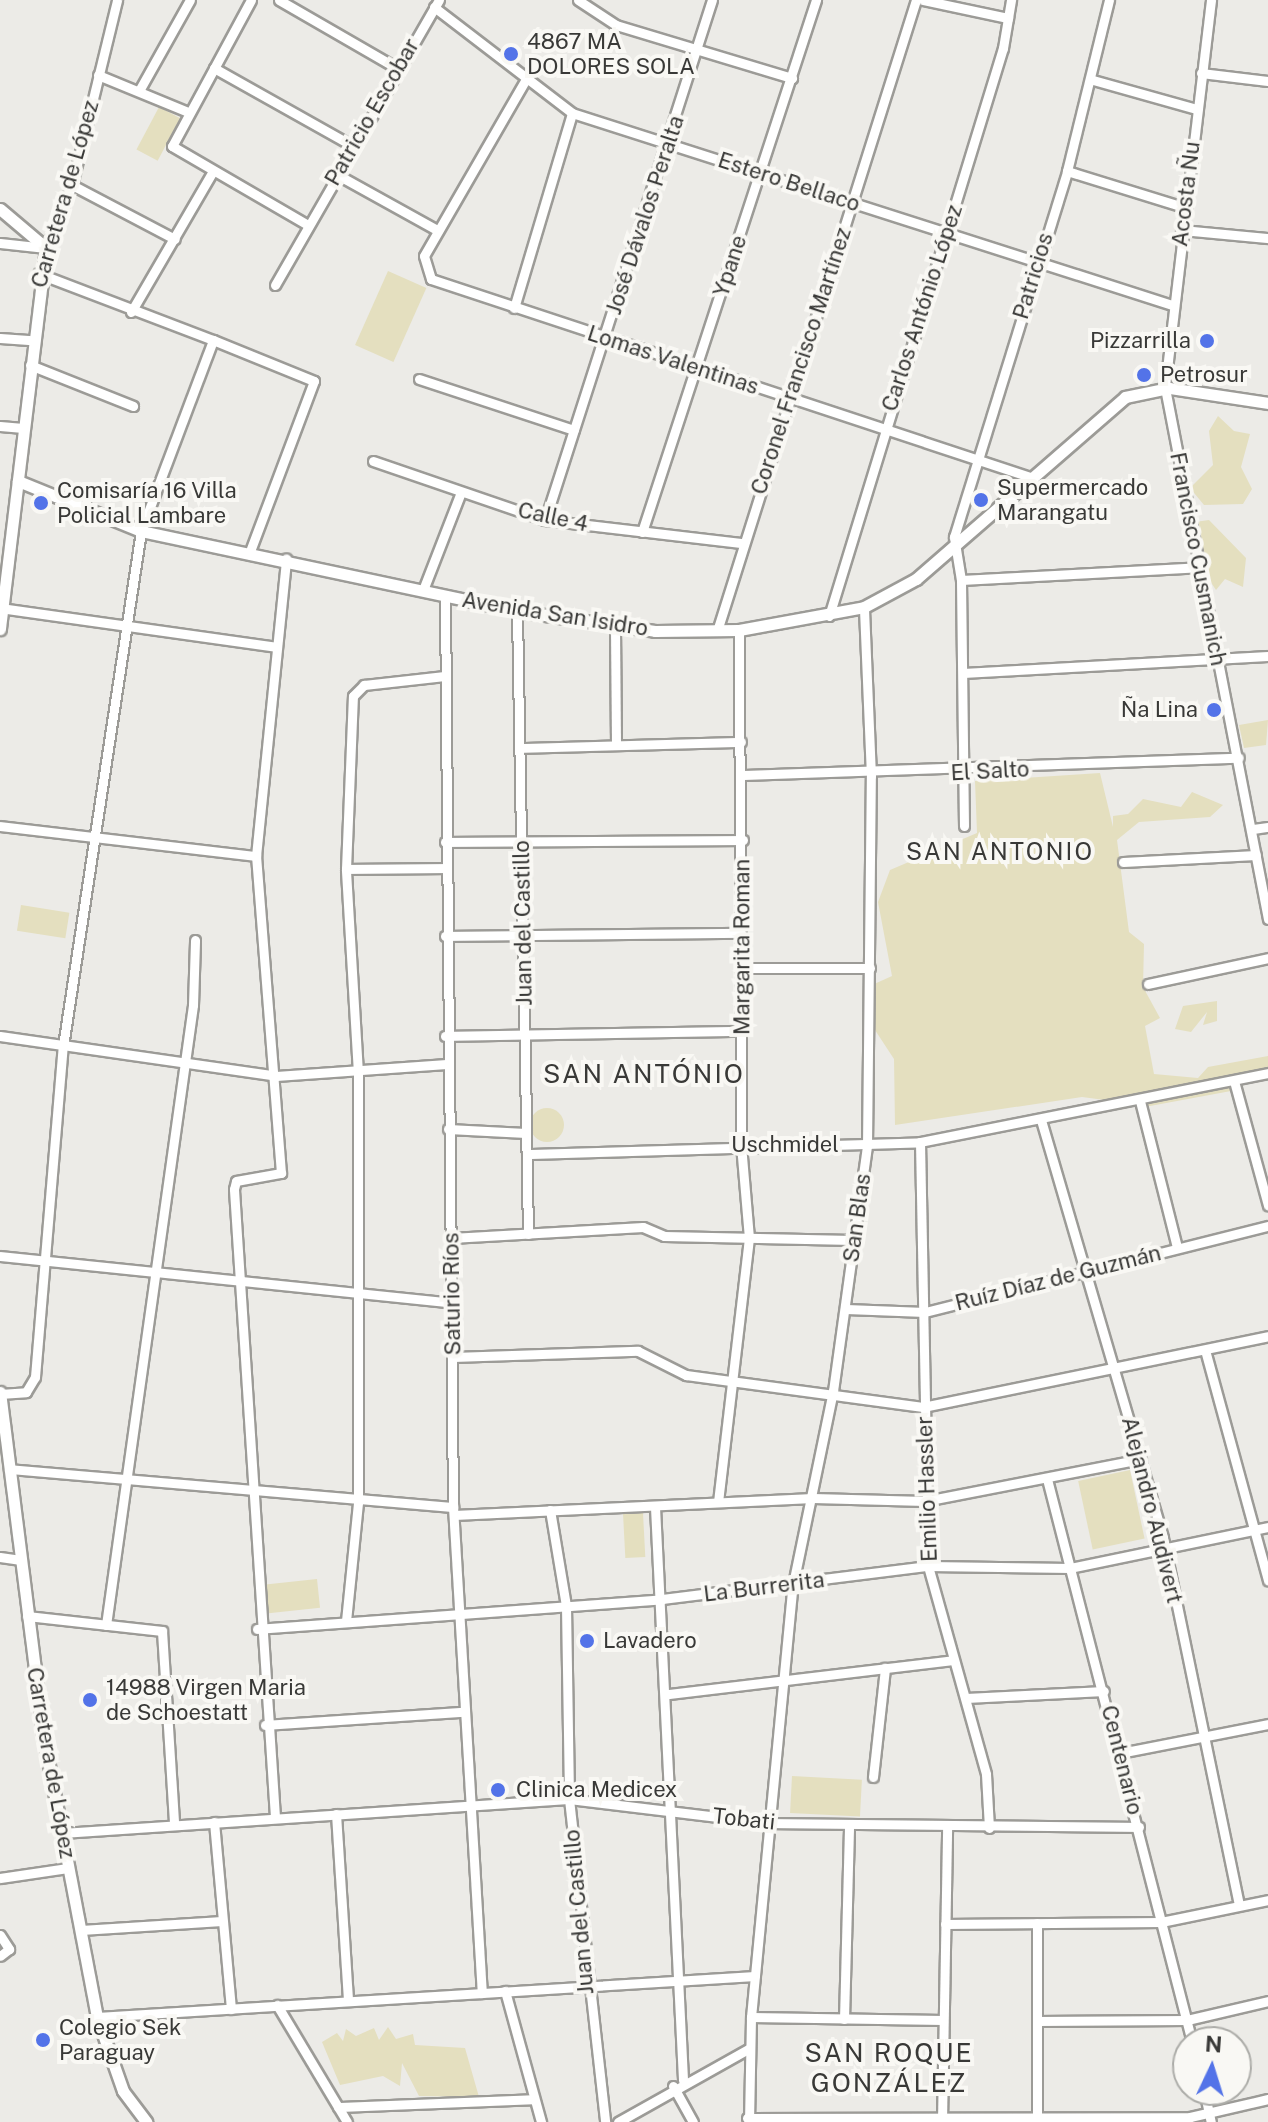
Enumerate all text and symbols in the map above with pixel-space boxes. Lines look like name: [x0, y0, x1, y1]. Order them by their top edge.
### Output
place label: 4867 MA DOLORES SOLA: [527, 28, 695, 80]
street label: Patricio Escobar: [319, 34, 425, 190]
marker: 4867 MA DOLORES SOLA: [502, 45, 520, 63]
street label: Carretera de López: [26, 97, 104, 291]
street label: José Dávalos Peralta: [600, 112, 690, 318]
street label: Acosta Ñu: [1166, 140, 1206, 248]
street label: Estero Bellaco: [715, 147, 863, 217]
street label: Carlos António López: [876, 201, 968, 415]
street label: Coronel Francisco Martínez: [745, 224, 857, 498]
street label: Patricios: [1007, 230, 1059, 322]
street label: Ypane: [708, 232, 752, 300]
street label: Lomas Valentinas: [584, 320, 762, 400]
place label: Pizzarrilla: [1090, 328, 1191, 354]
marker: Pizzarrilla: [1198, 332, 1216, 350]
place label: Petrosur: [1160, 362, 1248, 388]
marker: Petrosur: [1135, 366, 1153, 384]
street label: Francisco Cusmanich: [1164, 450, 1232, 668]
place label: Supermercado Marangatu: [997, 474, 1148, 526]
place label: Comisaría 16 Villa Policial Lambare: [57, 477, 237, 528]
marker: Supermercado Marangatu: [972, 491, 990, 509]
marker: Comisaría 16 Villa Policial Lambare: [32, 494, 50, 512]
street label: Calle 4: [515, 497, 591, 537]
street label: Avenida San Isidro: [460, 586, 650, 642]
place label: Ña Lina: [1121, 697, 1198, 723]
marker: Ña Lina: [1205, 701, 1223, 719]
street label: El Salto: [950, 756, 1030, 786]
district label: SAN ANTONIO: [906, 838, 1094, 866]
street label: Juan del Castillo: [508, 840, 538, 1006]
street label: Margarita Roman: [729, 859, 755, 1035]
district label: SAN ANTÓNIO: [543, 1058, 745, 1090]
street label: Uschmidel: [731, 1132, 839, 1158]
street label: San Blas: [838, 1172, 876, 1264]
street label: Saturio Ríos: [438, 1232, 466, 1356]
street label: Ruíz Díaz de Guzmán: [952, 1240, 1164, 1316]
street label: Alejandro Audivert: [1116, 1414, 1188, 1606]
street label: Emilio Hassler: [911, 1416, 943, 1562]
street label: La Burrerita: [702, 1566, 826, 1608]
place label: Lavadero: [603, 1628, 697, 1654]
marker: Lavadero: [578, 1632, 596, 1650]
street label: Carretera de López: [21, 1665, 81, 1861]
place label: 14988 Virgen Maria de Schoestatt: [106, 1674, 306, 1726]
marker: 14988 Virgen Maria de Schoestatt: [81, 1691, 99, 1709]
street label: Centenario: [1096, 1703, 1148, 1817]
place label: Clinica Medicex: [516, 1777, 677, 1803]
marker: Clinica Medicex: [487, 1779, 509, 1801]
street label: Tobati: [711, 1803, 777, 1835]
street label: Juan del Castillo: [559, 1828, 599, 1996]
place label: Colegio Sek Paraguay: [59, 2014, 182, 2066]
north arrow: [1172, 2026, 1252, 2106]
text: N: [1204, 2030, 1223, 2058]
marker: Colegio Sek Paraguay: [34, 2031, 52, 2049]
district label: SAN ROQUE GONZÁLEZ: [804, 2037, 974, 2098]

